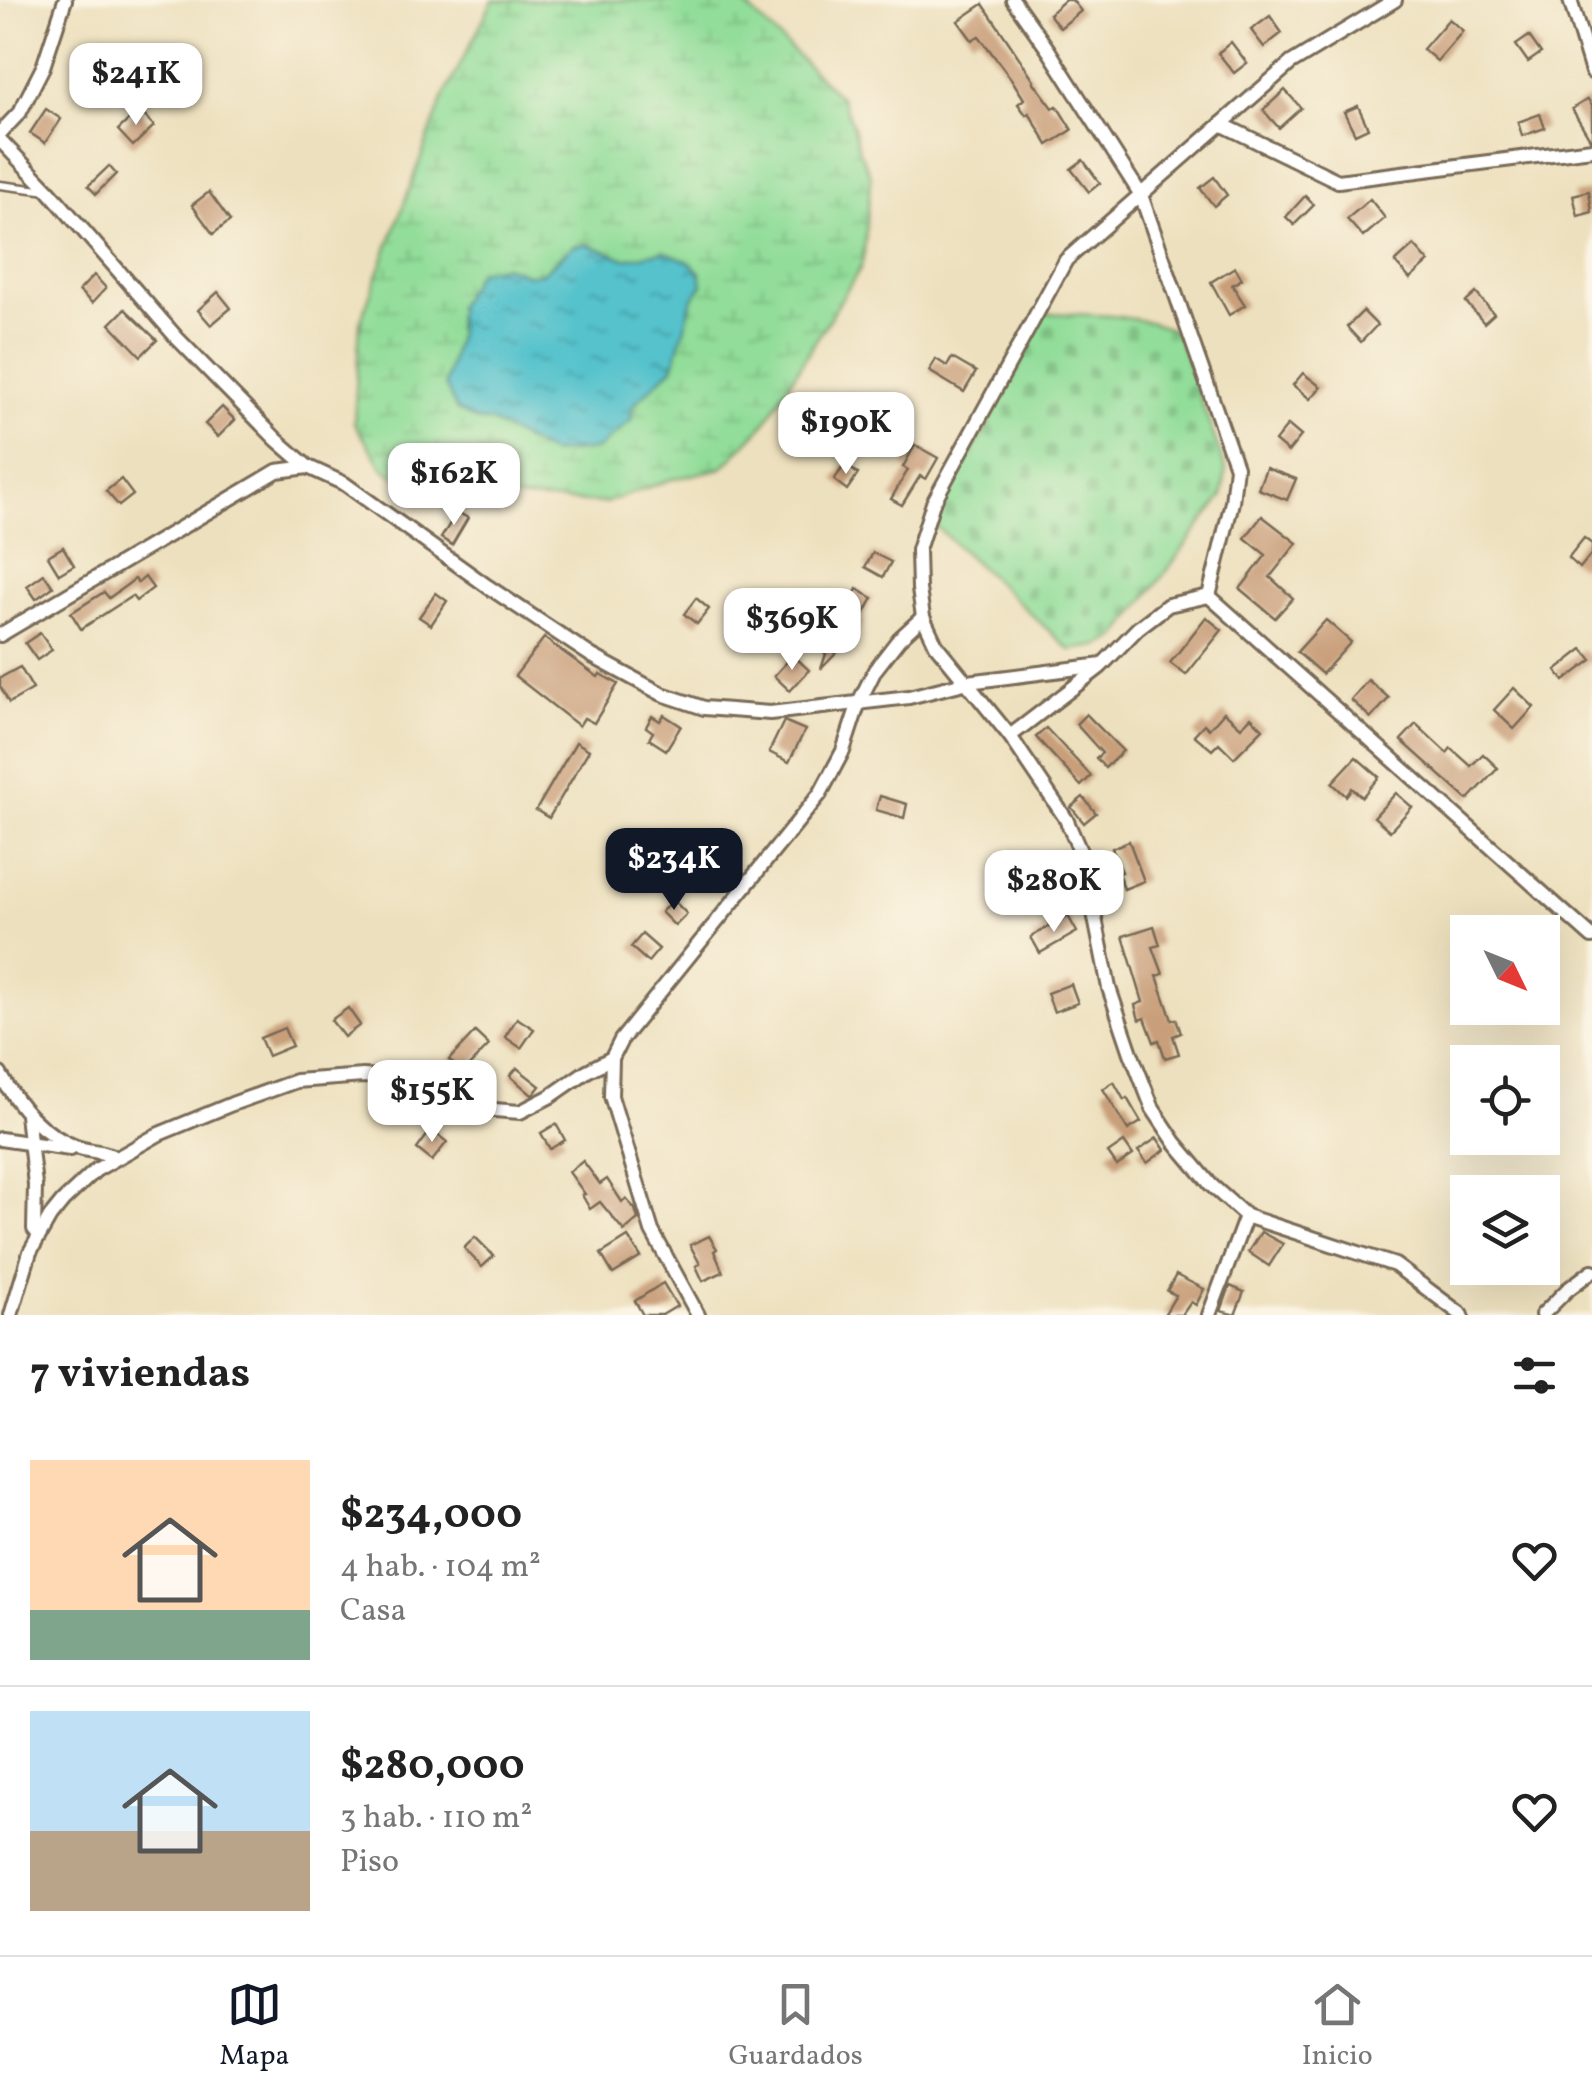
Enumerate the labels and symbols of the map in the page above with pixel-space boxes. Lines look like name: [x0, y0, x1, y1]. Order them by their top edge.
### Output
pin: $241K: [66, 43, 206, 128]
pin: $190K: [776, 392, 916, 477]
pin: $162K: [384, 443, 524, 528]
pin: $369K: [722, 588, 862, 673]
pin: $234K: [604, 828, 744, 913]
pin: $280K: [984, 850, 1124, 935]
north arrow: [1450, 915, 1560, 1025]
pin: $155K: [362, 1060, 502, 1145]

